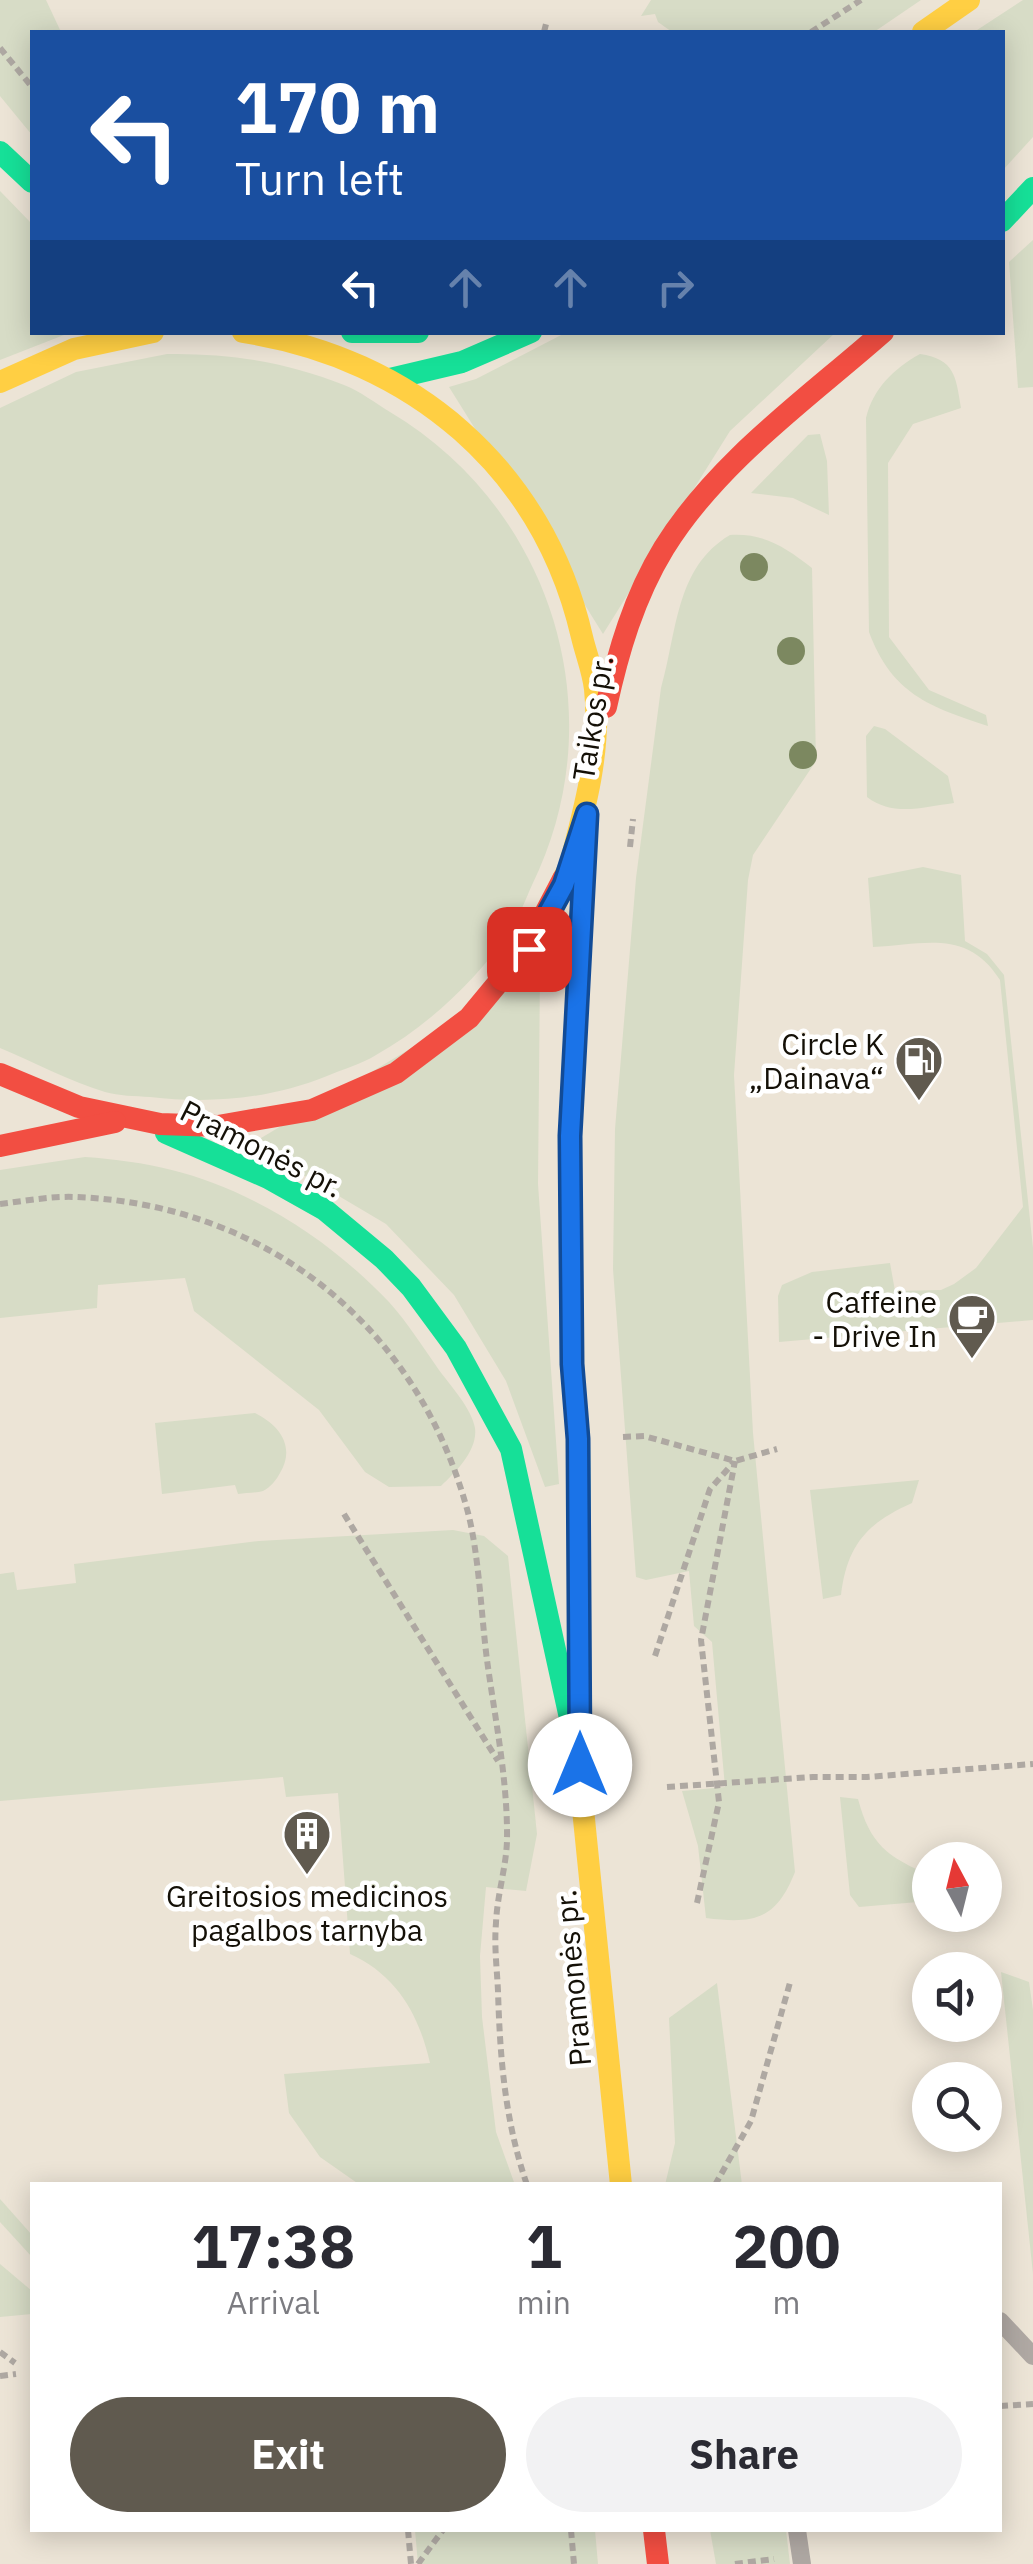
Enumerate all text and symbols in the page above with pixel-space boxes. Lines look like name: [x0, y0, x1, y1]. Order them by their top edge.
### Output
text: 170 m: [235, 61, 440, 152]
icon: left: [70, 70, 200, 200]
text: Turn left: [235, 149, 404, 207]
icon: left: [333, 260, 388, 315]
icon: ahead: [438, 260, 493, 315]
icon: ahead: [543, 260, 598, 315]
icon: right: [648, 260, 703, 315]
street label: Taikos pr.: [563, 652, 621, 784]
pin: [487, 907, 572, 992]
icon: arrive: [502, 922, 557, 977]
place label: Circle K „Dainava“: [749, 1024, 884, 1097]
fuel station icon: Circle K „Dainava“: [893, 1034, 945, 1102]
street label: Pramonės pr.: [174, 1090, 350, 1206]
place label: Caffeine - Drive In: [812, 1282, 937, 1355]
cafe icon: Caffeine - Drive In: [946, 1292, 998, 1360]
position arrow: [528, 1713, 632, 1817]
building icon: Greitosios medicinos pagalbos tarnyba: [281, 1808, 333, 1876]
north arrow: [912, 1842, 1002, 1932]
map controls: [912, 1842, 1002, 2152]
place label: Greitosios medicinos pagalbos tarnyba: [166, 1876, 448, 1949]
street label: Pramonės pr.: [545, 1888, 599, 2068]
button: sound: [912, 1952, 1002, 2042]
button: search: [912, 2062, 1002, 2152]
text: 17:38: [192, 2206, 355, 2285]
text: 1: [526, 2206, 562, 2285]
text: 200: [732, 2206, 840, 2285]
text: Arrival: [227, 2281, 320, 2323]
text: min: [517, 2281, 571, 2323]
text: m: [773, 2281, 800, 2323]
button: Exit: [70, 2397, 506, 2512]
button: Share: [526, 2397, 962, 2512]

